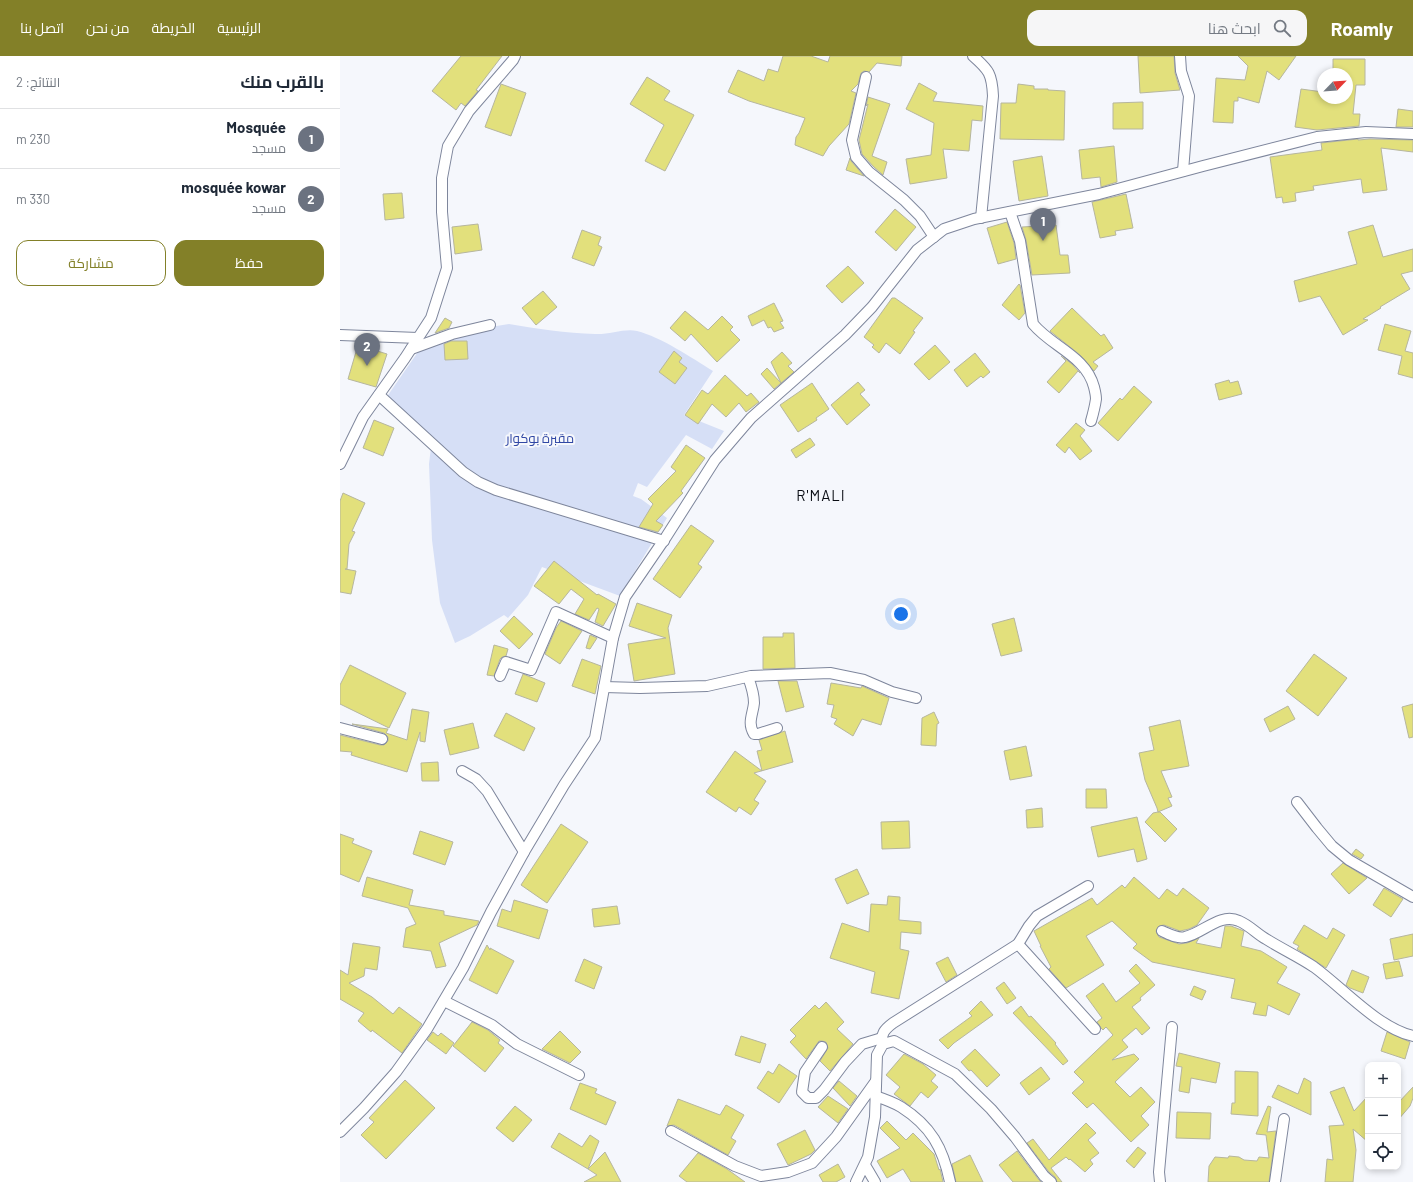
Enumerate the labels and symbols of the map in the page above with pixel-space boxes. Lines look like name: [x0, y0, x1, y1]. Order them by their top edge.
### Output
north arrow: [1317, 68, 1353, 104]
pin: 1: [1030, 208, 1056, 241]
pin: 2: [354, 333, 380, 366]
park label: مقبرة بوكوار: [505, 430, 574, 446]
district label: R'MALI: [796, 486, 846, 504]
your location: [891, 604, 911, 624]

